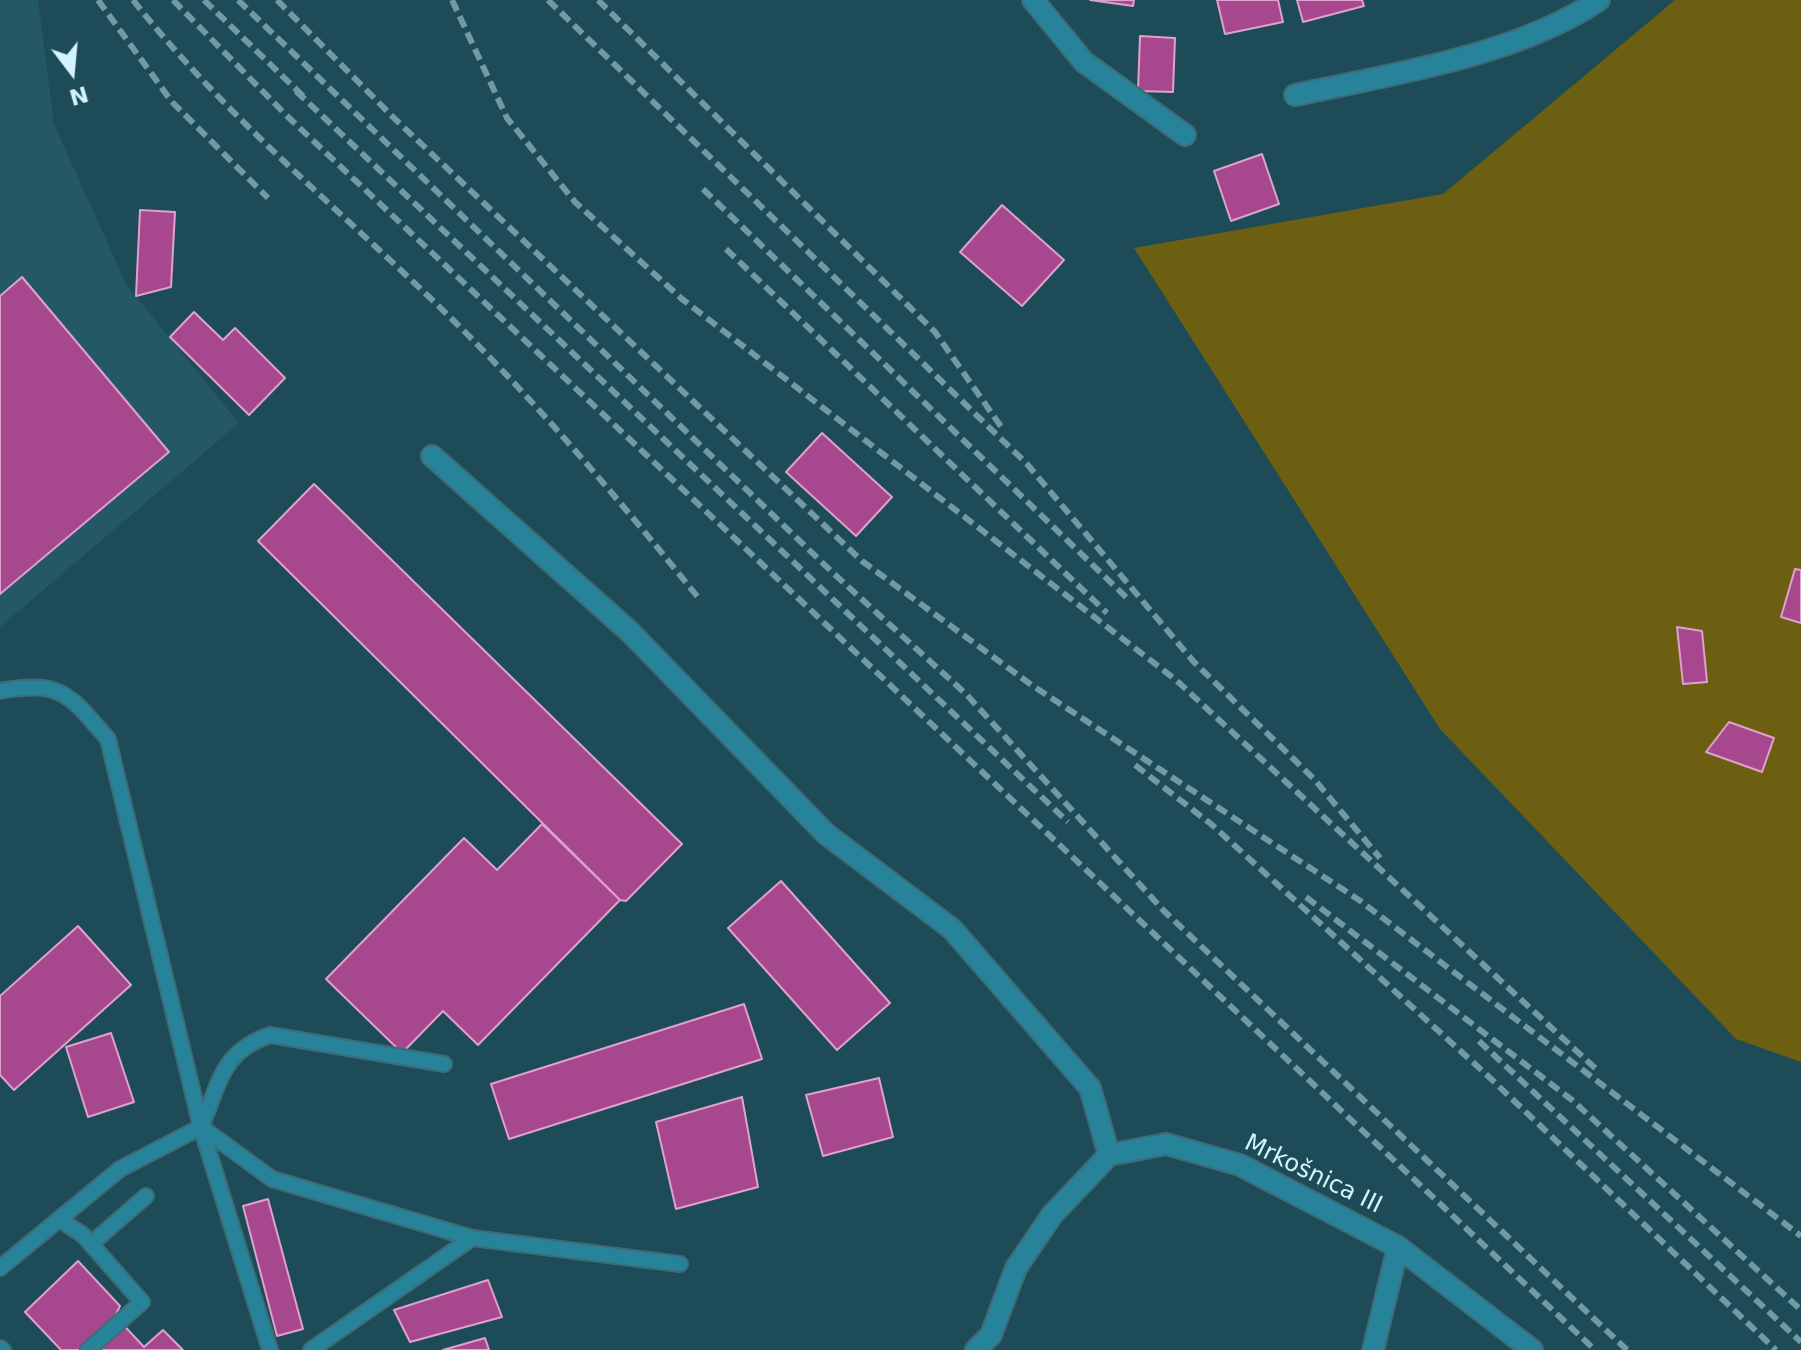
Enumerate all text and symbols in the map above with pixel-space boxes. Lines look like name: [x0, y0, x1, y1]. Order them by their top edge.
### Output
north arrow: [32, 32, 112, 112]
text: N: [66, 81, 91, 110]
street label: Mrkošnica III: [1240, 1129, 1386, 1221]

